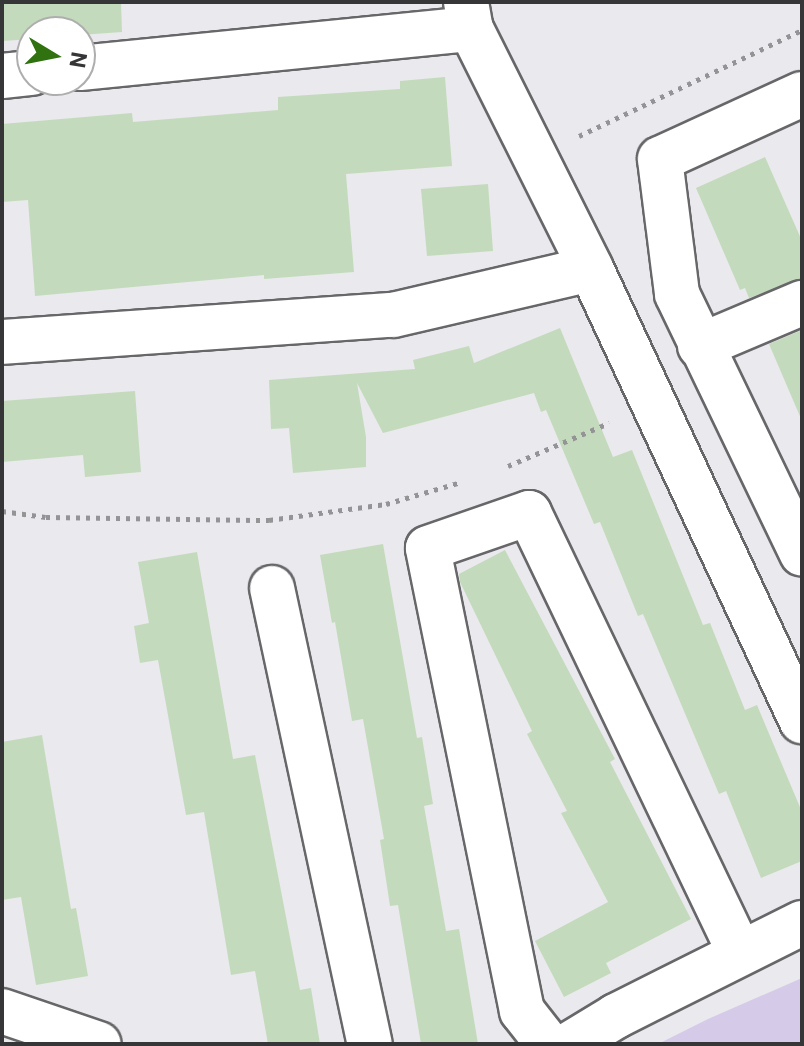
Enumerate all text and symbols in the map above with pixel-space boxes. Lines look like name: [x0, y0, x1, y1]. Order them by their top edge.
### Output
north arrow: [16, 16, 96, 96]
text: N: [64, 50, 92, 70]

